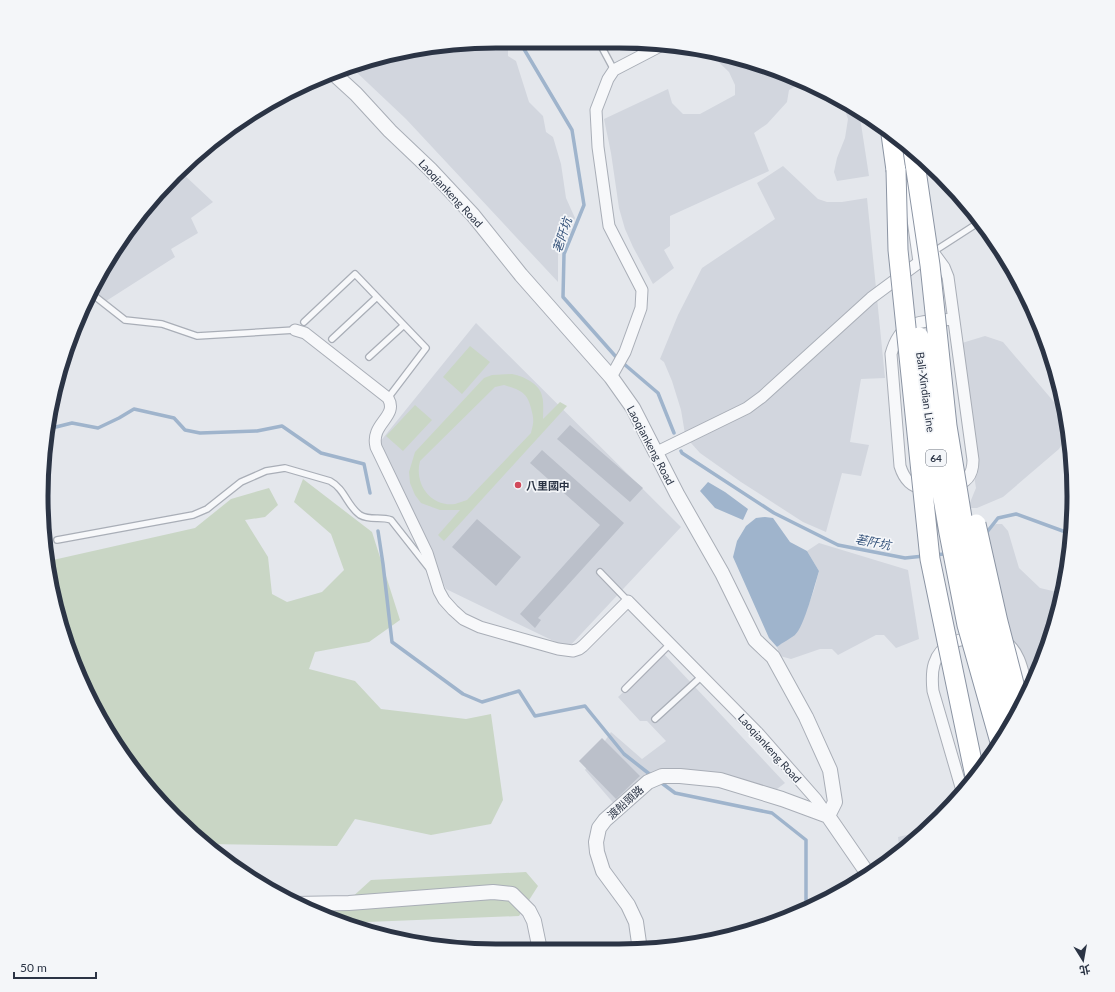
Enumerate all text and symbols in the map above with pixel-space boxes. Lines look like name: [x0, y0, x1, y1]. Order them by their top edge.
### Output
street label: Laoqiankeng Road: [416, 156, 486, 230]
water label: 荖阡坑: [549, 214, 575, 254]
street label: Bali-Xindian Line: [914, 351, 938, 433]
street label: Laoqiankeng Road: [625, 403, 677, 487]
road number: 64: [926, 450, 946, 466]
place label: 八里國中: [526, 479, 570, 492]
marker: 八里國中: [513, 480, 523, 490]
water label: 荖阡坑: [854, 531, 894, 553]
street label: Laoqiankeng Road: [736, 711, 804, 785]
street label: 渡船頭路: [604, 782, 646, 822]
north arrow: [1063, 940, 1103, 980]
scale bar: [14, 954, 96, 980]
text: 50 m: [20, 960, 47, 975]
text: 北: [1078, 963, 1092, 978]

